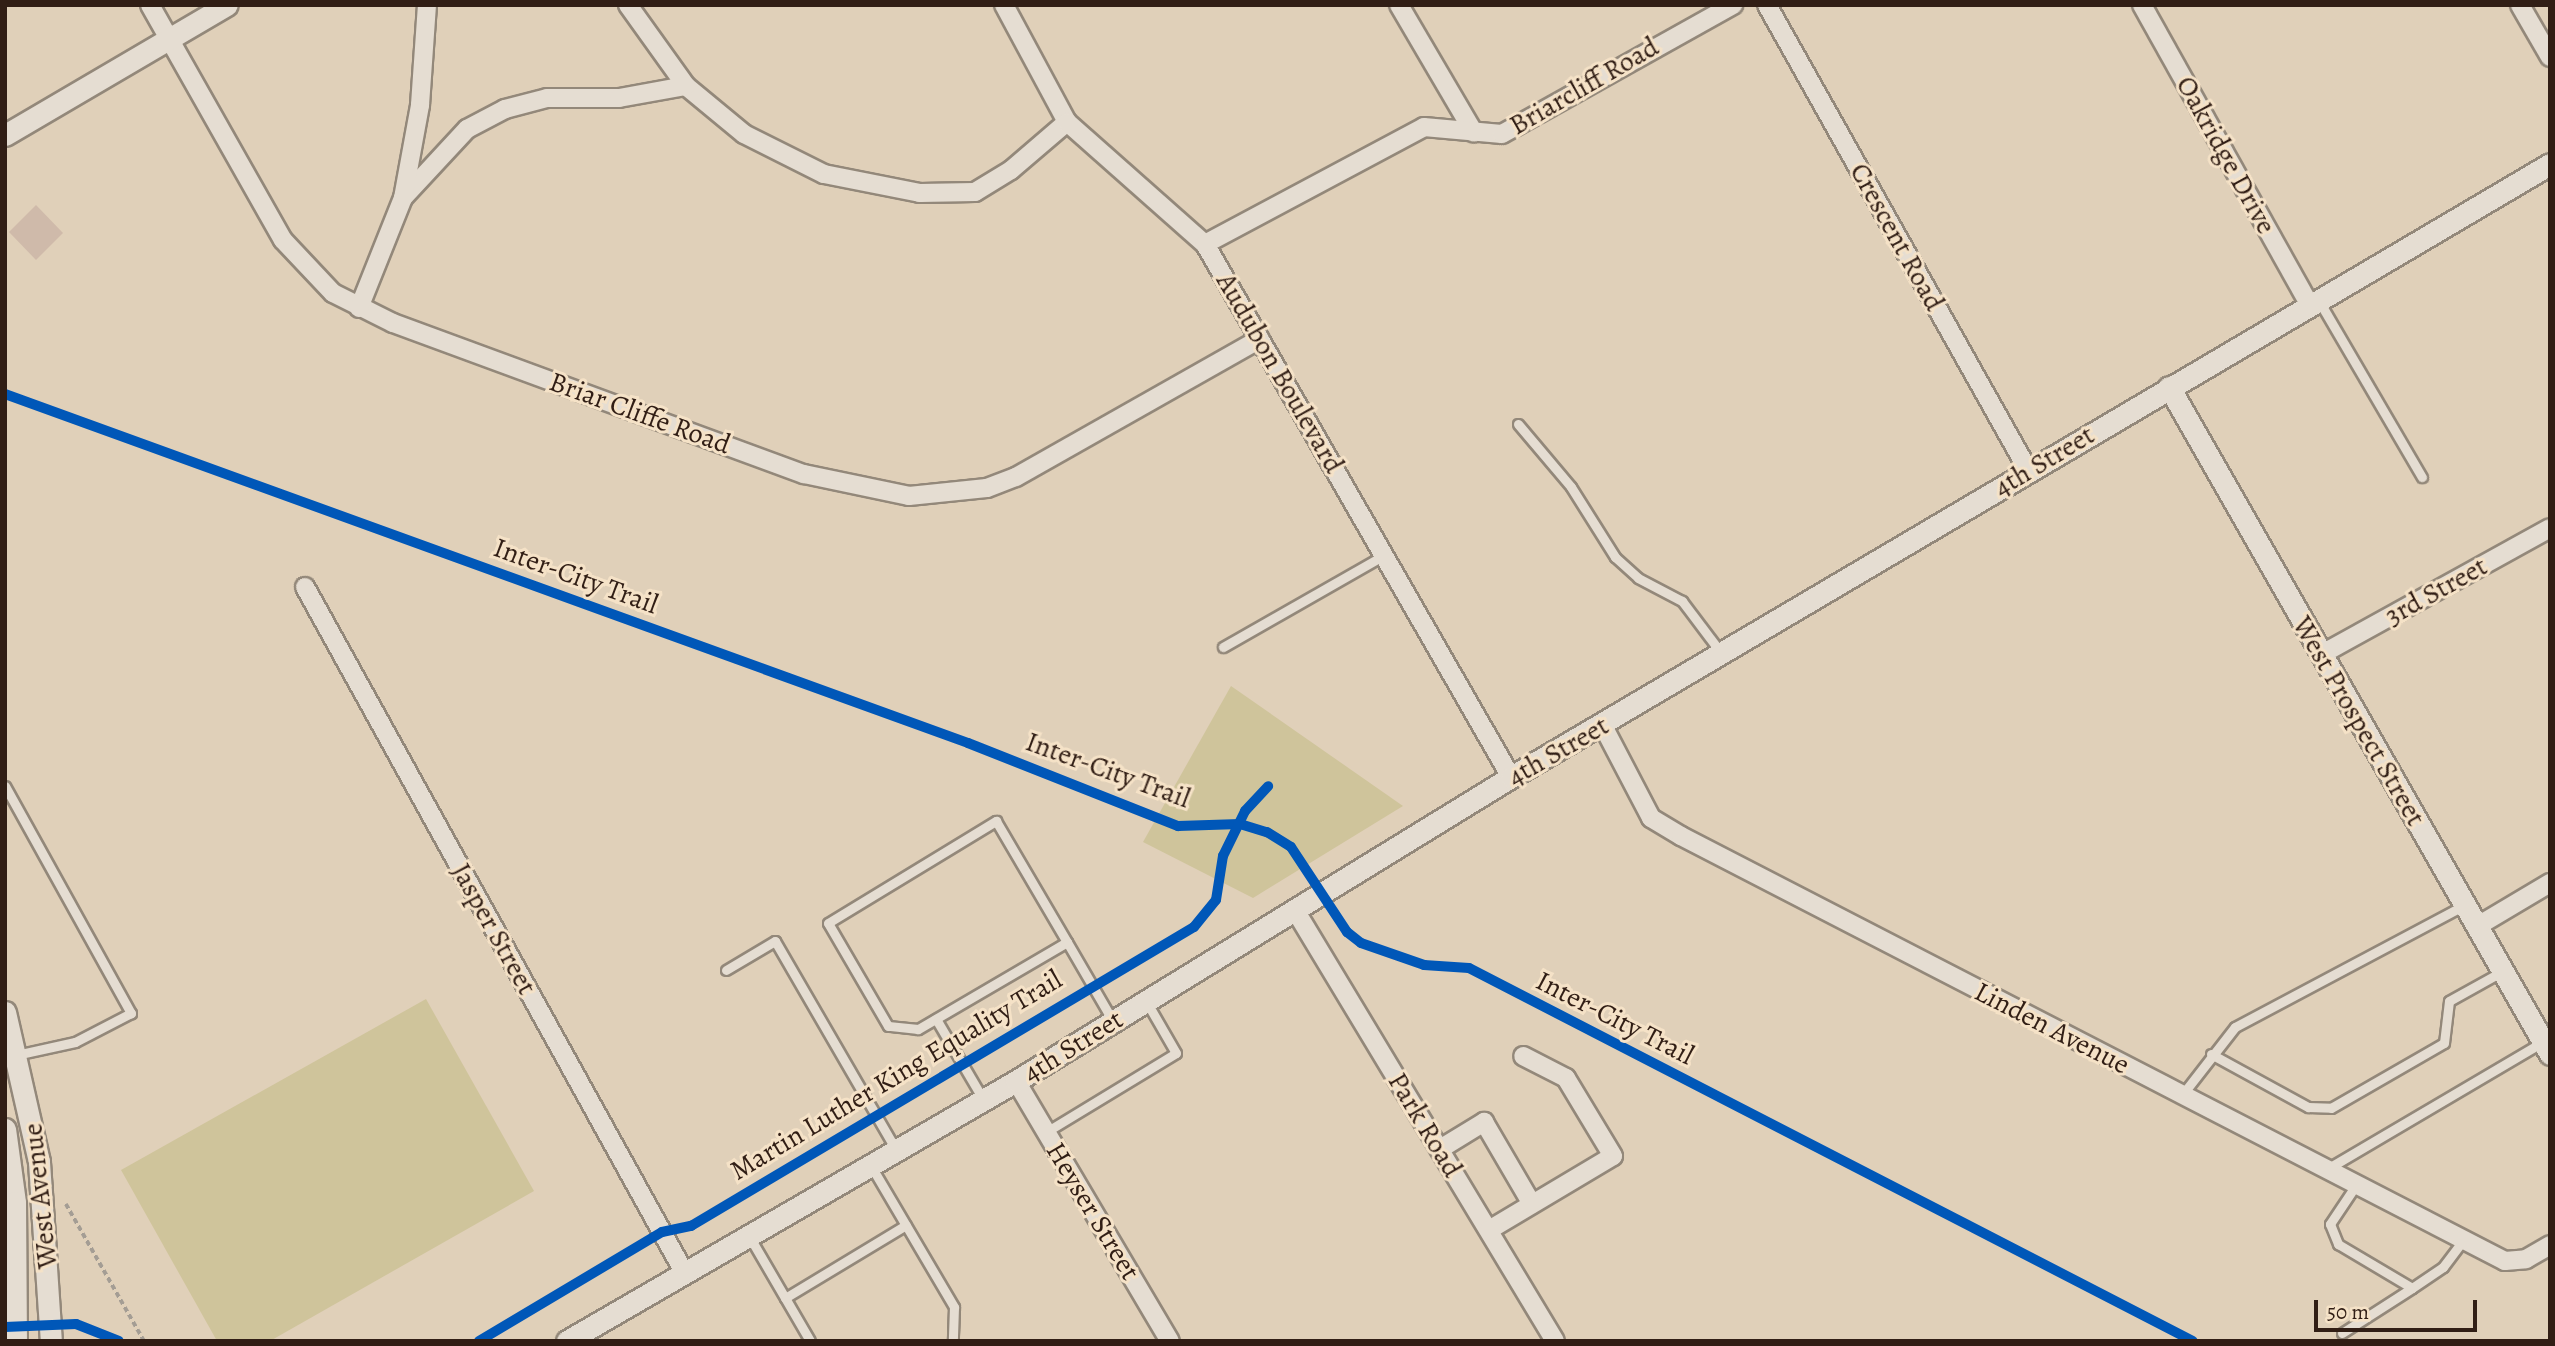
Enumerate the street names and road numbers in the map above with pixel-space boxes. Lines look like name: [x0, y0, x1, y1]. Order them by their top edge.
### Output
street label: Briarcliff Road: [1503, 30, 1665, 142]
street label: Oakridge Drive: [2169, 70, 2283, 240]
street label: Crescent Road: [1843, 157, 1951, 317]
street label: Audubon Boulevard: [1209, 267, 1351, 479]
street label: Briar Cliffe Road: [545, 365, 735, 461]
street label: 4th Street: [1988, 418, 2100, 504]
street label: Inter-City Trail: [489, 531, 663, 621]
street label: 3rd Street: [2379, 549, 2493, 633]
street label: West Prospect Street: [2285, 610, 2433, 832]
street label: 4th Street: [1501, 709, 1615, 793]
street label: Inter-City Trail: [1021, 725, 1195, 815]
street label: Jasper Street: [444, 857, 544, 1001]
street label: Martin Luther King Equality Trail: [724, 962, 1068, 1188]
street label: Inter-City Trail: [1530, 964, 1700, 1072]
street label: Linden Avenue: [1969, 975, 2135, 1081]
street label: 4th Street: [1017, 1002, 1129, 1090]
street label: Park Road: [1381, 1066, 1469, 1184]
street label: West Avenue: [16, 1122, 64, 1270]
street label: Heyser Street: [1039, 1136, 1147, 1286]

